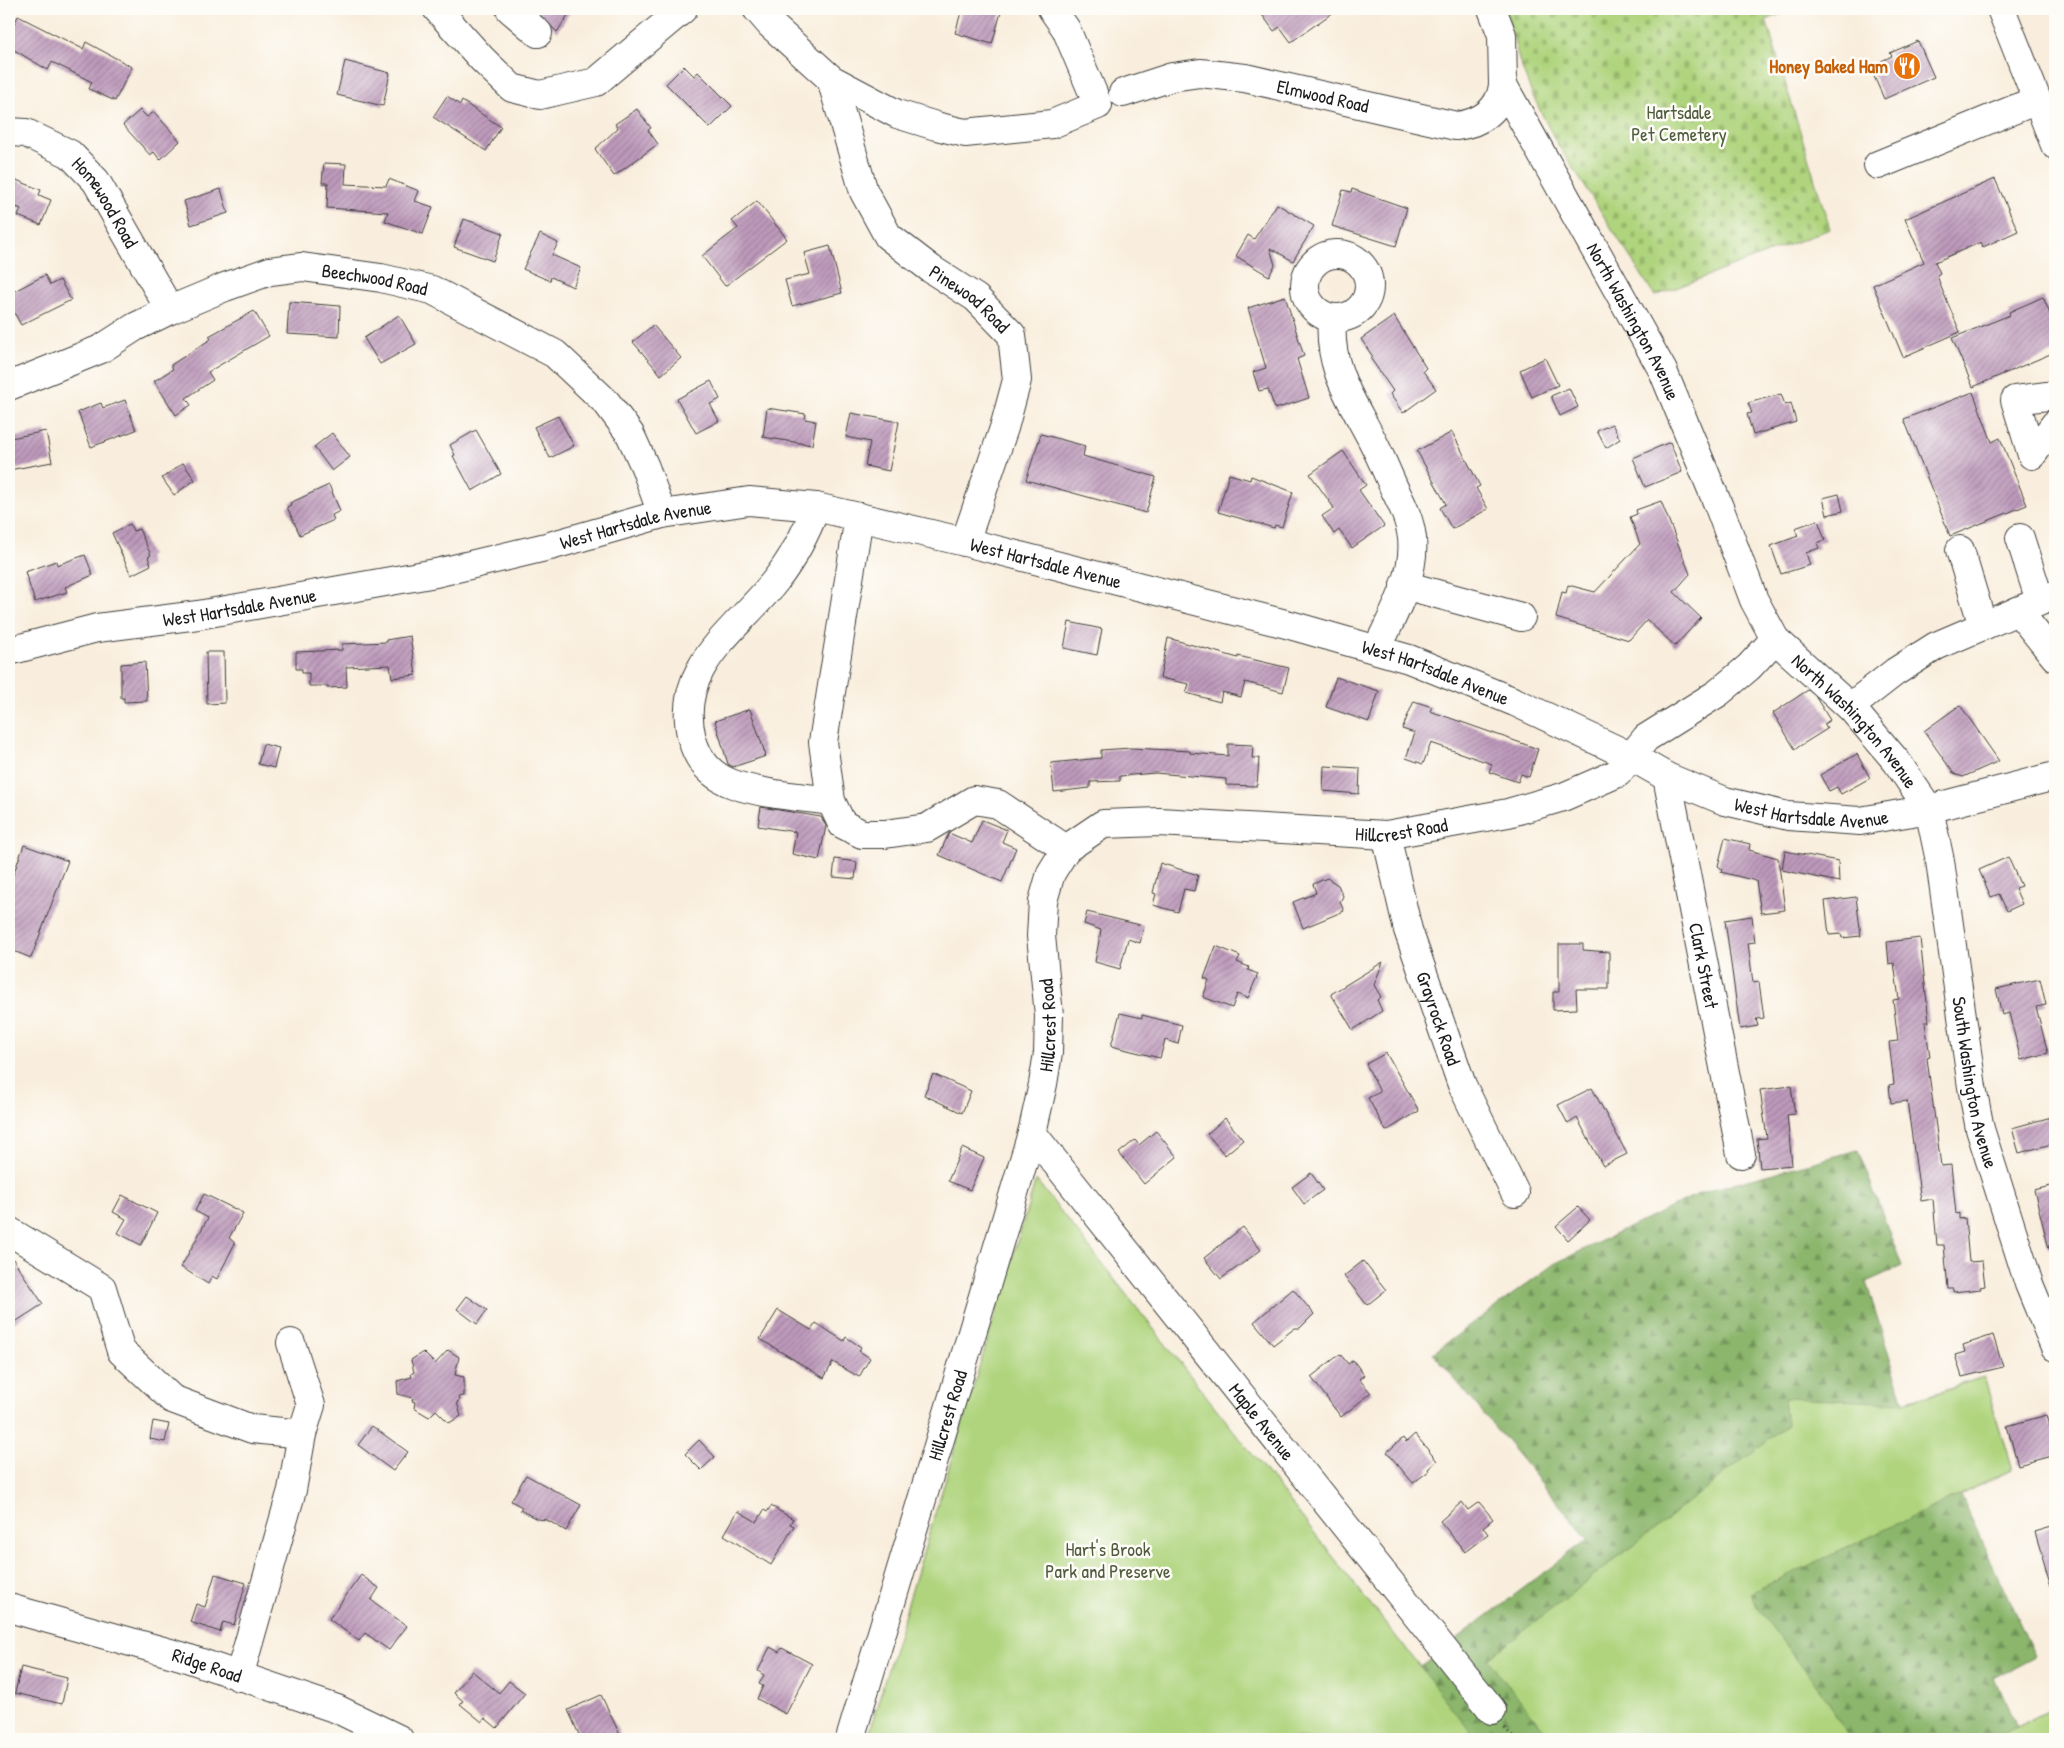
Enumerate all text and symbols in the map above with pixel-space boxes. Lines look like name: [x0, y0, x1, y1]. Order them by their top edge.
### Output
restaurant icon: Honey Baked Ham: [1892, 51, 1922, 81]
place label: Honey Baked Ham: [1769, 53, 1888, 80]
street label: Elmwood Road: [1274, 73, 1372, 119]
park label: Hartsdale Pet Cemetery: [1631, 99, 1727, 147]
street label: Homewood Road: [66, 151, 145, 253]
street label: North Washington Avenue: [1581, 238, 1687, 404]
street label: Beechwood Road: [320, 257, 431, 302]
street label: Pinewood Road: [924, 258, 1016, 339]
street label: West Hartsdale Avenue: [557, 494, 713, 556]
street label: West Hartsdale Avenue: [968, 531, 1125, 595]
street label: West Hartsdale Avenue: [161, 581, 319, 632]
street label: West Hartsdale Avenue: [1359, 633, 1513, 711]
street label: North Washington Avenue: [1786, 648, 1924, 793]
street label: West Hartsdale Avenue: [1732, 791, 1891, 834]
street label: Hillcrest Road: [1354, 811, 1450, 848]
street label: Clark Street: [1683, 920, 1725, 1011]
street label: Grayrock Road: [1410, 968, 1467, 1069]
street label: Hillcrest Road: [1032, 977, 1062, 1074]
street label: South Washington Avenue: [1946, 995, 2005, 1172]
street label: Hillcrest Road: [921, 1366, 973, 1464]
street label: Maple Avenue: [1223, 1377, 1301, 1466]
park label: Hart's Brook Park and Preserve: [1045, 1536, 1171, 1584]
street label: Ridge Road: [169, 1641, 246, 1689]

